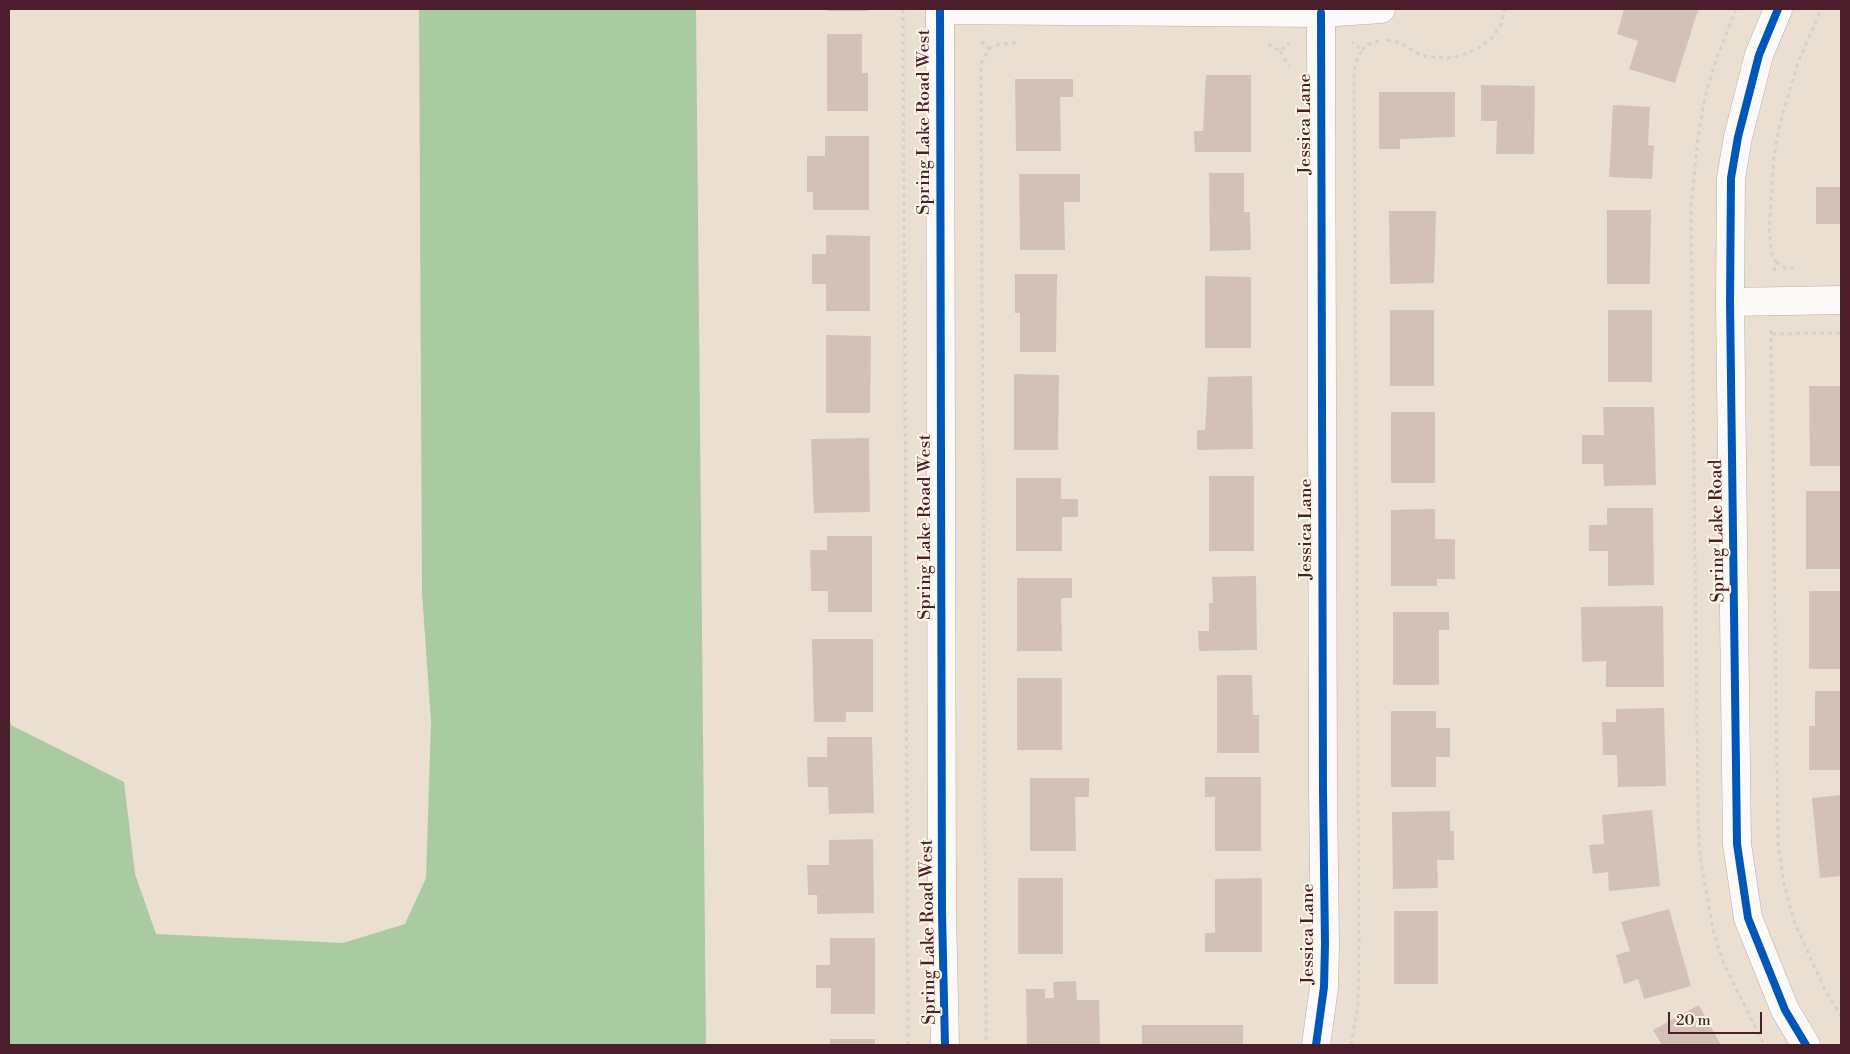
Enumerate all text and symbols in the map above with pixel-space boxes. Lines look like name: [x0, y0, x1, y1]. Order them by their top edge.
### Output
street label: Spring Lake Road West: [914, 29, 936, 215]
street label: Jessica Lane: [1295, 73, 1317, 175]
street label: Spring Lake Road West: [915, 434, 937, 620]
street label: Spring Lake Road: [1706, 459, 1730, 603]
street label: Jessica Lane: [1296, 478, 1318, 580]
street label: Spring Lake Road West: [917, 839, 941, 1025]
street label: Jessica Lane: [1298, 883, 1320, 985]
scale bar: [1670, 1002, 1764, 1034]
text: 20 m: [1676, 1011, 1711, 1030]

